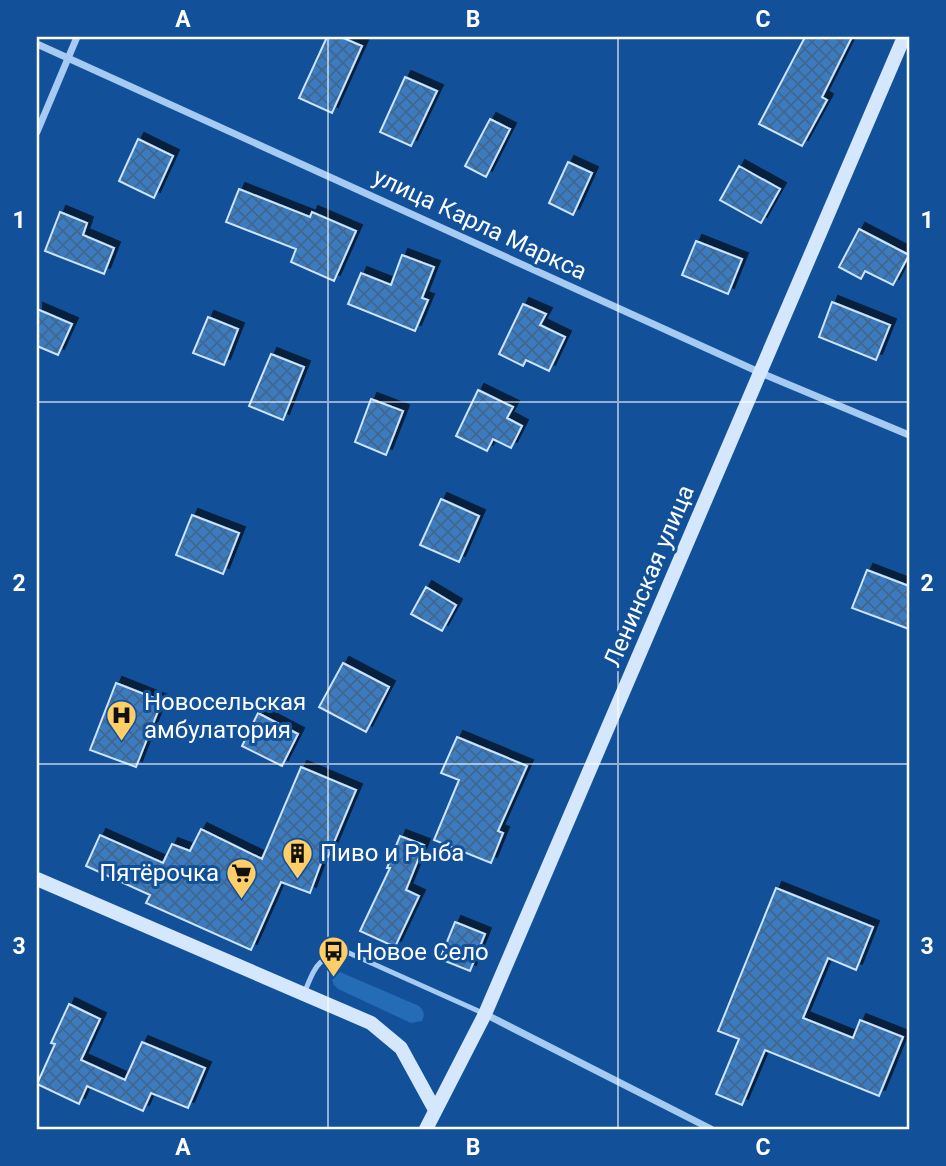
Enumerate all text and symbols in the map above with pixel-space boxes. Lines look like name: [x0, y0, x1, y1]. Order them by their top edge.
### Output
text: A: [175, 6, 191, 33]
text: B: [466, 6, 480, 33]
text: C: [755, 6, 771, 33]
street label: улица Карла Маркса: [369, 162, 591, 286]
text: 1: [12, 207, 26, 234]
text: 1: [920, 207, 934, 234]
street label: Ленинская улица: [598, 481, 700, 671]
text: 2: [12, 570, 26, 597]
text: 2: [920, 570, 934, 597]
place label: Новосельская амбулатория: [144, 688, 306, 744]
hospital icon: Новосельская амбулатория: [104, 699, 138, 743]
building icon: Пиво и Рыба: [280, 836, 314, 880]
place label: Пиво и Рыба: [320, 839, 464, 867]
supermarket icon: Пятёрочка: [225, 856, 259, 900]
place label: Пятёрочка: [99, 859, 219, 887]
text: 3: [12, 933, 26, 960]
text: 3: [920, 933, 934, 960]
bus stop icon: Новое Село: [316, 935, 350, 979]
place label: Новое Село: [356, 938, 489, 966]
text: A: [175, 1134, 191, 1161]
text: B: [466, 1134, 480, 1161]
text: C: [755, 1134, 771, 1161]

